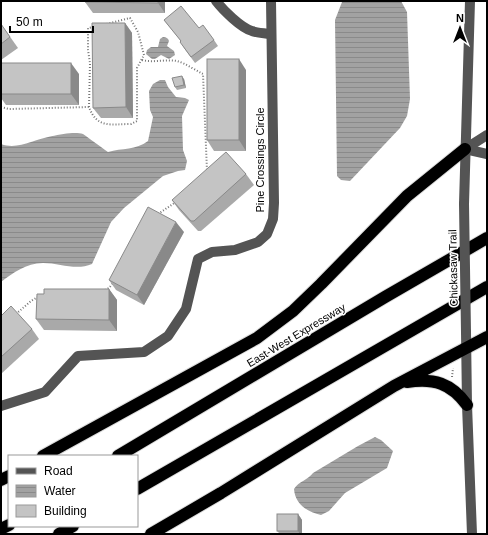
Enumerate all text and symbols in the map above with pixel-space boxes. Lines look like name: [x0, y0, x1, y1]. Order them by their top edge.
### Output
scale bar: [10, 8, 93, 34]
north arrow: [440, 8, 480, 48]
text: N: [456, 12, 464, 24]
text: 50 m: [16, 15, 43, 29]
street label: Pine Crossings Circle: [254, 107, 266, 213]
street label: Chickasaw Trail: [446, 229, 460, 307]
street label: East-West Expressway: [245, 301, 348, 369]
legend: [8, 455, 138, 527]
text: Road: [44, 464, 73, 478]
text: Water: [44, 484, 76, 498]
text: Building: [44, 504, 87, 518]

